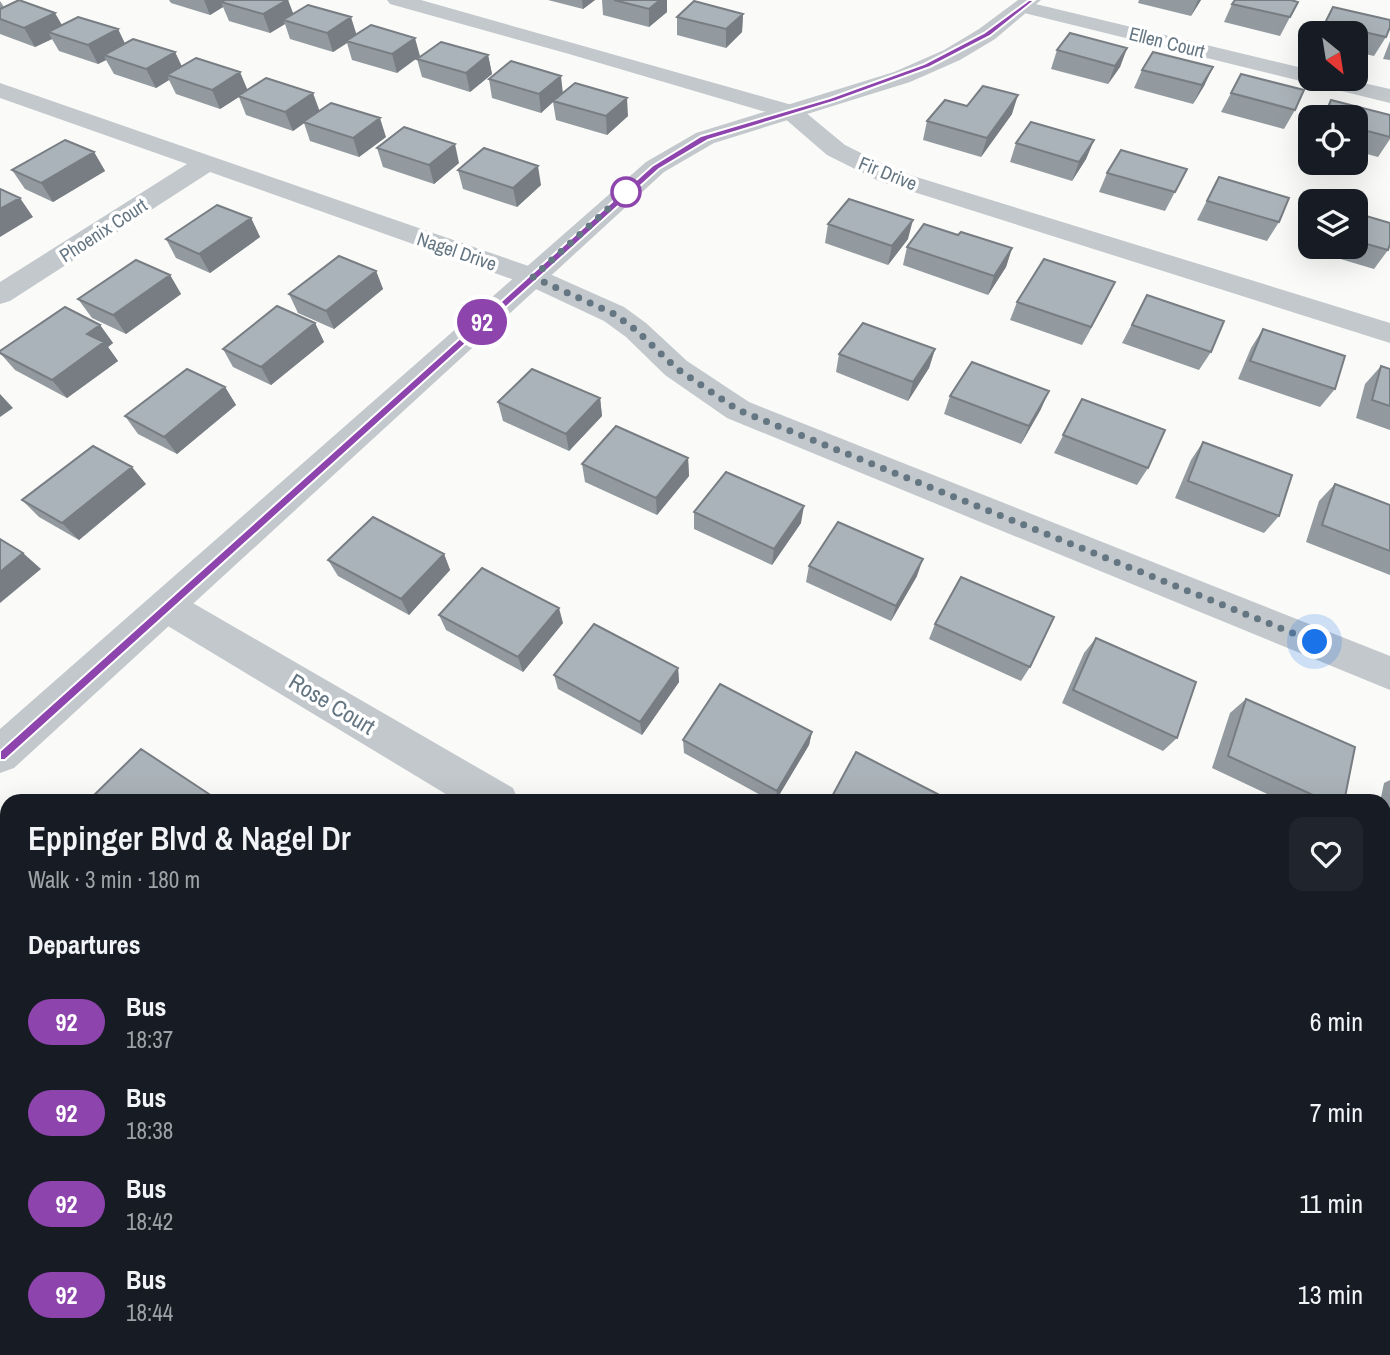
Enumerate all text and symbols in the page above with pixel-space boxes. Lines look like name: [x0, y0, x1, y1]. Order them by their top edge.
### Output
street label: Ellen Court: [1126, 20, 1208, 64]
north arrow: [1298, 21, 1368, 91]
map controls: [1298, 21, 1368, 259]
button: locate: [1298, 105, 1368, 175]
street label: Fir Drive: [855, 150, 921, 196]
unlabelled marker: [611, 177, 641, 207]
button: layers: [1298, 189, 1368, 259]
street label: Phoenix Court: [54, 192, 152, 268]
street label: Nagel Drive: [414, 225, 500, 277]
line badge: 92: [450, 299, 514, 345]
text: 92: [471, 306, 493, 338]
your location: [1297, 624, 1332, 659]
street label: Rose Court: [283, 666, 381, 741]
text: Eppinger Blvd & Nagel Dr: [28, 816, 351, 860]
button: heart: [1289, 817, 1363, 891]
text: Walk · 3 min · 180 m: [28, 864, 200, 895]
text: Departures: [28, 927, 141, 962]
text: Bus: [126, 989, 166, 1024]
text: 6 min: [1310, 1004, 1363, 1039]
text: 92: [56, 1006, 77, 1038]
text: 18:37: [126, 1024, 173, 1055]
text: Bus: [126, 1080, 166, 1115]
text: 7 min: [1310, 1095, 1363, 1130]
text: 92: [56, 1097, 77, 1129]
text: 18:38: [126, 1115, 173, 1146]
text: Bus: [126, 1171, 166, 1206]
text: 11 min: [1299, 1186, 1363, 1221]
text: 92: [56, 1188, 77, 1220]
text: 18:42: [126, 1206, 173, 1237]
text: Bus: [126, 1262, 166, 1297]
text: 13 min: [1298, 1277, 1363, 1312]
text: 92: [56, 1279, 77, 1311]
text: 18:44: [126, 1297, 173, 1328]

